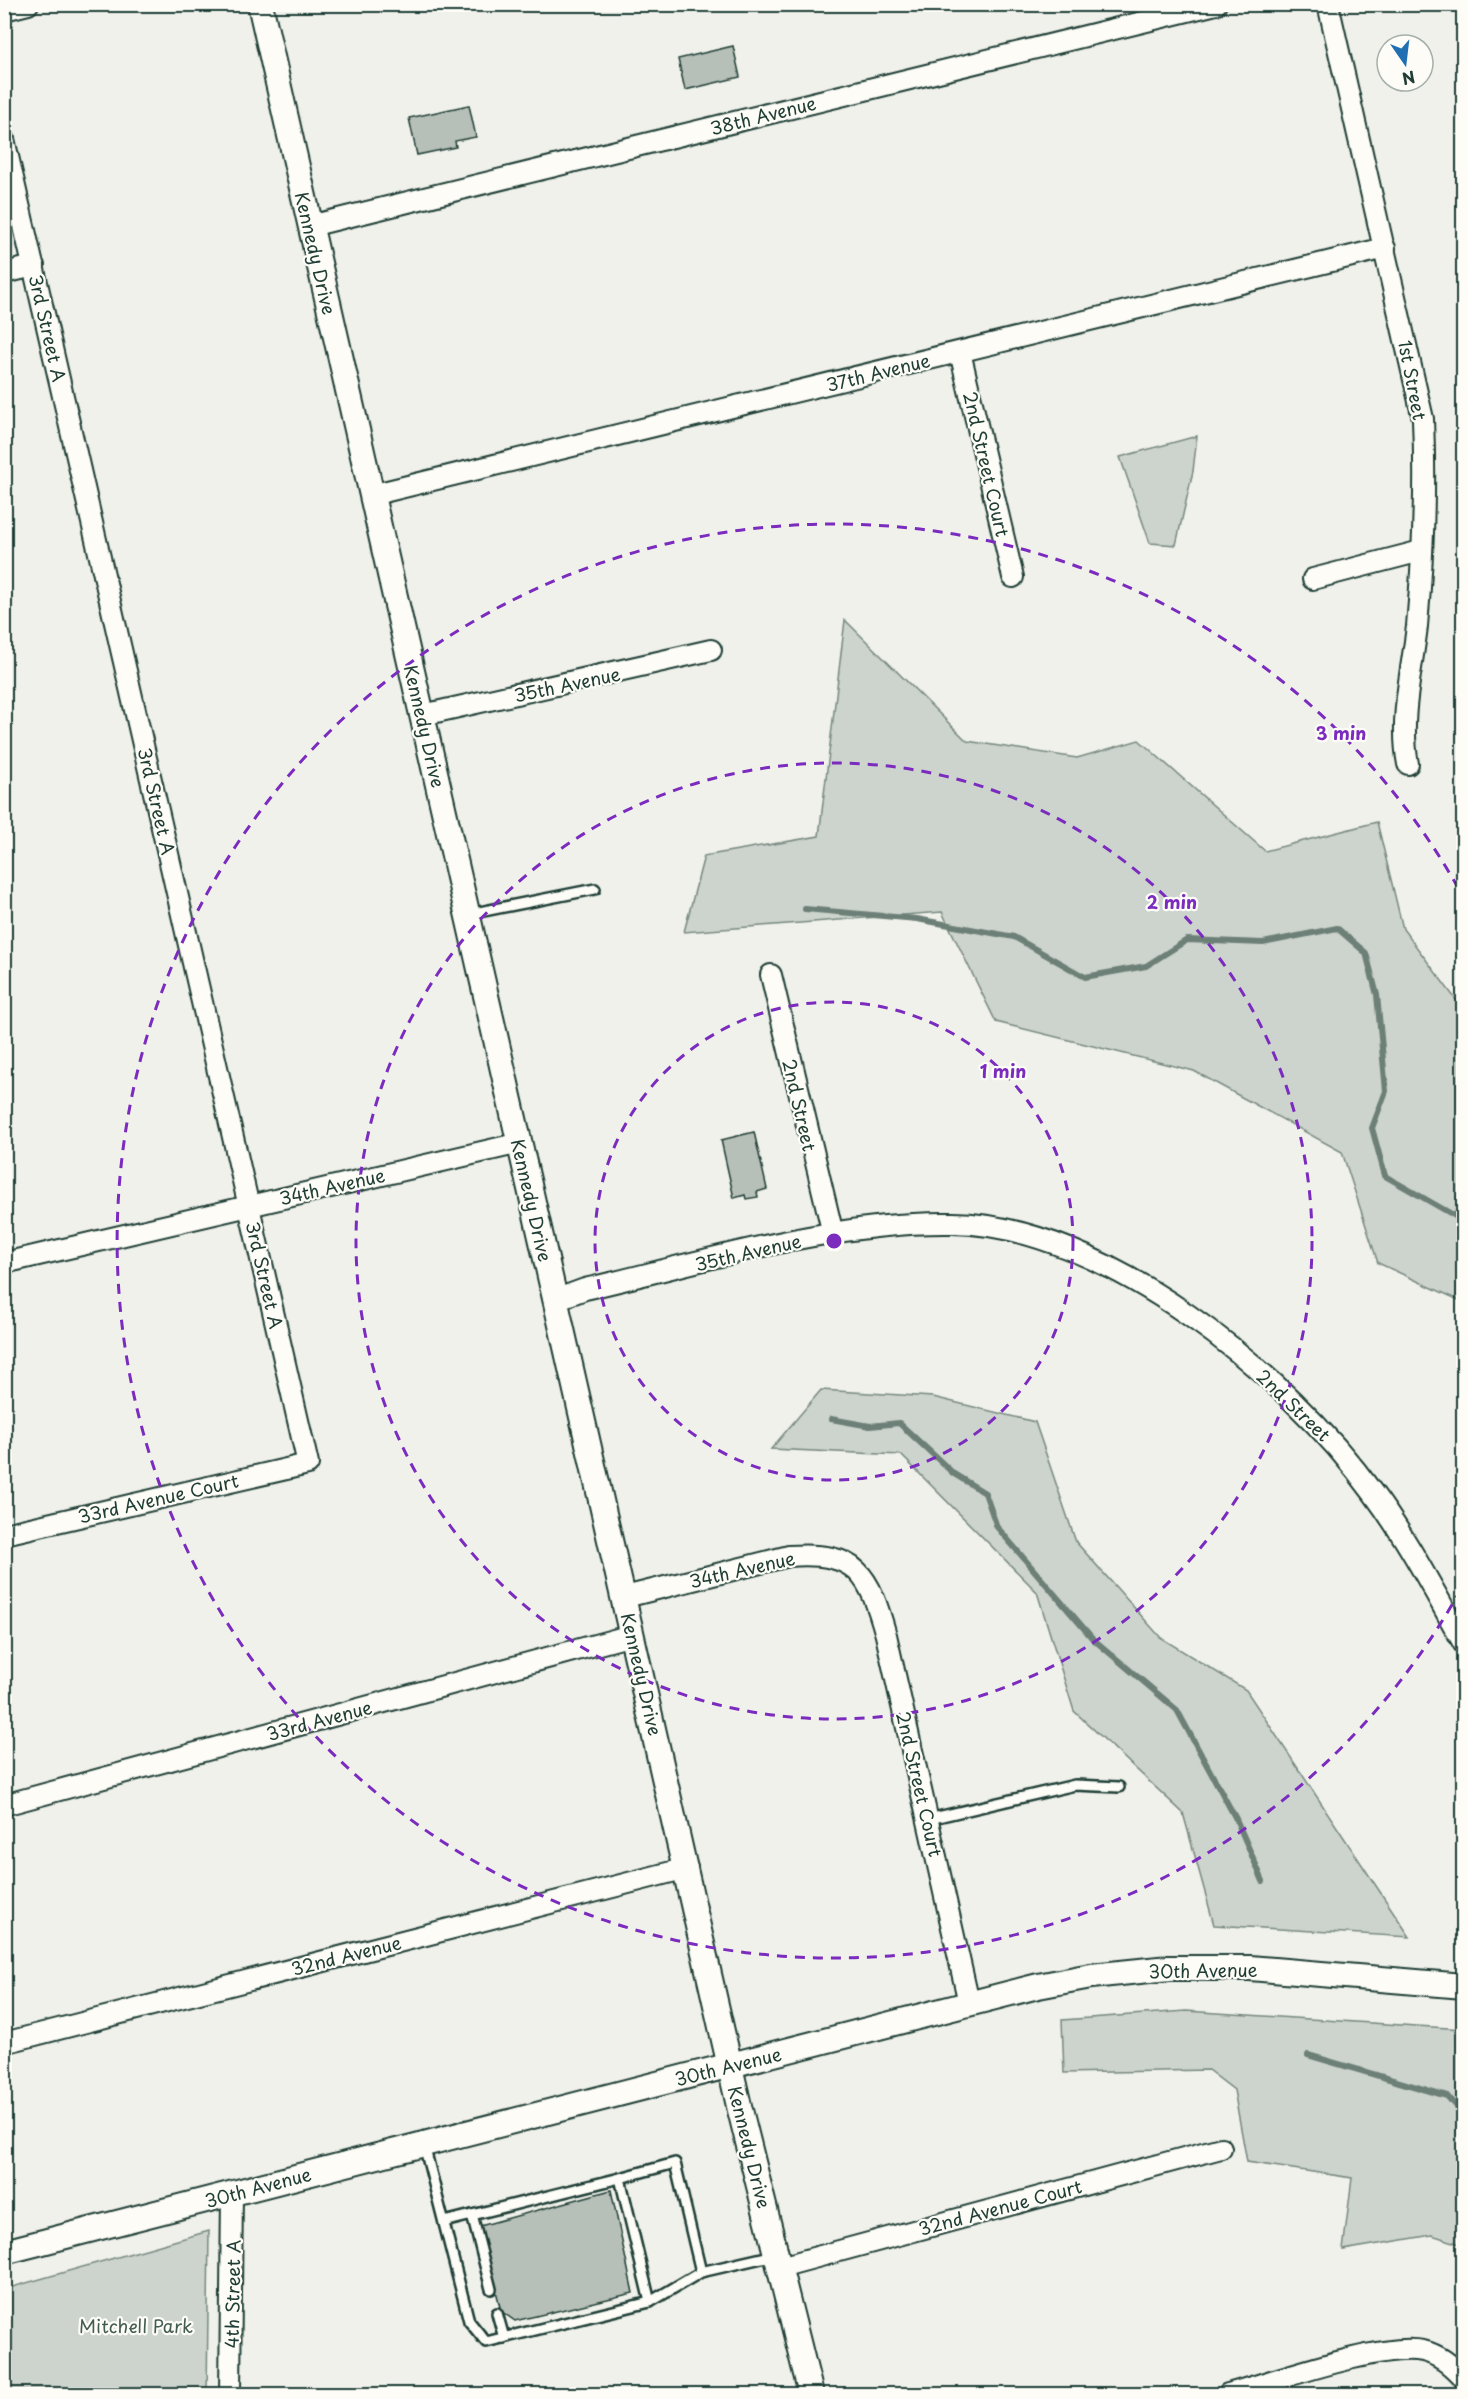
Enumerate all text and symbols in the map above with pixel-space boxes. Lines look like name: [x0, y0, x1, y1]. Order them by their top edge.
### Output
north arrow: [1375, 33, 1435, 93]
text: N: [1400, 65, 1418, 92]
street label: 38th Avenue: [707, 89, 819, 141]
street label: Kennedy Drive: [289, 189, 343, 317]
street label: 3rd Street A: [23, 272, 73, 384]
street label: 1st Street: [1392, 338, 1434, 422]
street label: 37th Avenue: [823, 346, 933, 398]
street label: 2nd Street Court: [957, 389, 1017, 539]
street label: 35th Avenue: [511, 660, 623, 708]
street label: Kennedy Drive: [398, 662, 452, 790]
text: 3 min: [1316, 719, 1366, 746]
street label: 3rd Street A: [132, 745, 182, 857]
text: 2 min: [1147, 888, 1197, 915]
street label: 2nd Street: [776, 1056, 824, 1154]
text: 1 min: [980, 1057, 1026, 1084]
street label: Kennedy Drive: [505, 1136, 559, 1264]
street label: 34th Avenue: [277, 1161, 388, 1211]
street label: 3rd Street A: [240, 1219, 290, 1331]
street label: 35th Avenue: [692, 1227, 804, 1277]
centre of rings: [824, 1231, 844, 1251]
street label: 2nd Street: [1251, 1363, 1337, 1447]
street label: 33rd Avenue Court: [75, 1466, 241, 1530]
street label: 34th Avenue: [687, 1544, 798, 1594]
street label: Kennedy Drive: [615, 1610, 669, 1738]
street label: 33rd Avenue: [263, 1693, 375, 1747]
street label: 2nd Street Court: [890, 1709, 950, 1859]
street label: 32nd Avenue: [288, 1928, 404, 1982]
street label: 30th Avenue: [1148, 1956, 1258, 1984]
street label: 30th Avenue: [672, 2040, 784, 2092]
street label: Kennedy Drive: [722, 2083, 778, 2211]
street label: 30th Avenue: [202, 2160, 314, 2214]
street label: 32nd Avenue Court: [915, 2172, 1085, 2242]
street label: 4th Street A: [218, 2239, 246, 2349]
park label: Mitchell Park: [79, 2312, 193, 2339]

